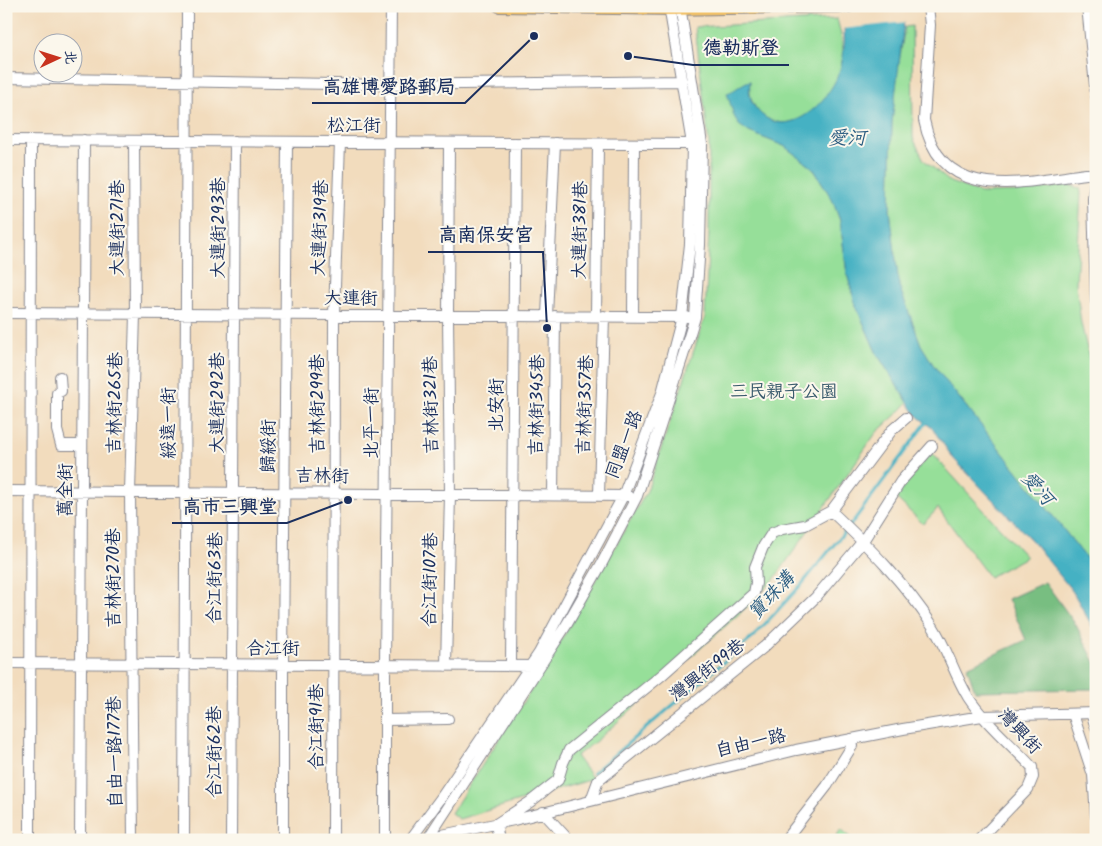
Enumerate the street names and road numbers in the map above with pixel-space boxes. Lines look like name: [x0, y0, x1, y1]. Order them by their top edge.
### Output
street label: 松江街: [327, 112, 381, 141]
street label: 大連街293巷: [205, 177, 234, 279]
street label: 大連街319巷: [305, 179, 337, 277]
street label: 大連街271巷: [104, 180, 133, 276]
street label: 大連街381巷: [566, 180, 596, 280]
street label: 大連街: [324, 285, 378, 314]
street label: 吉林街265巷: [101, 352, 131, 454]
street label: 大連街292巷: [204, 352, 233, 454]
street label: 吉林街299巷: [304, 354, 333, 454]
street label: 吉林街345巷: [523, 354, 553, 456]
street label: 吉林街357巷: [570, 354, 602, 456]
street label: 吉林街321巷: [417, 356, 447, 454]
street label: 北安街: [483, 378, 512, 432]
street label: 綏遠一街: [155, 387, 184, 459]
street label: 北平一街: [358, 387, 387, 459]
street label: 同盟一路: [599, 406, 651, 484]
street label: 歸綏街: [255, 419, 284, 473]
street label: 吉林街: [295, 462, 349, 492]
street label: 萬全街: [52, 463, 81, 517]
street label: 吉林街270巷: [100, 528, 129, 628]
street label: 合江街63巷: [201, 532, 231, 624]
street label: 合江街107巷: [416, 532, 446, 628]
street label: 灣興街99巷: [664, 632, 752, 710]
street label: 合江街: [246, 635, 300, 664]
street label: 合江街91巷: [303, 684, 332, 770]
street label: 自由一路177巷: [101, 696, 131, 808]
street label: 灣興街: [990, 702, 1048, 762]
street label: 合江街62巷: [201, 706, 230, 798]
street label: 自由一路: [713, 722, 789, 766]

